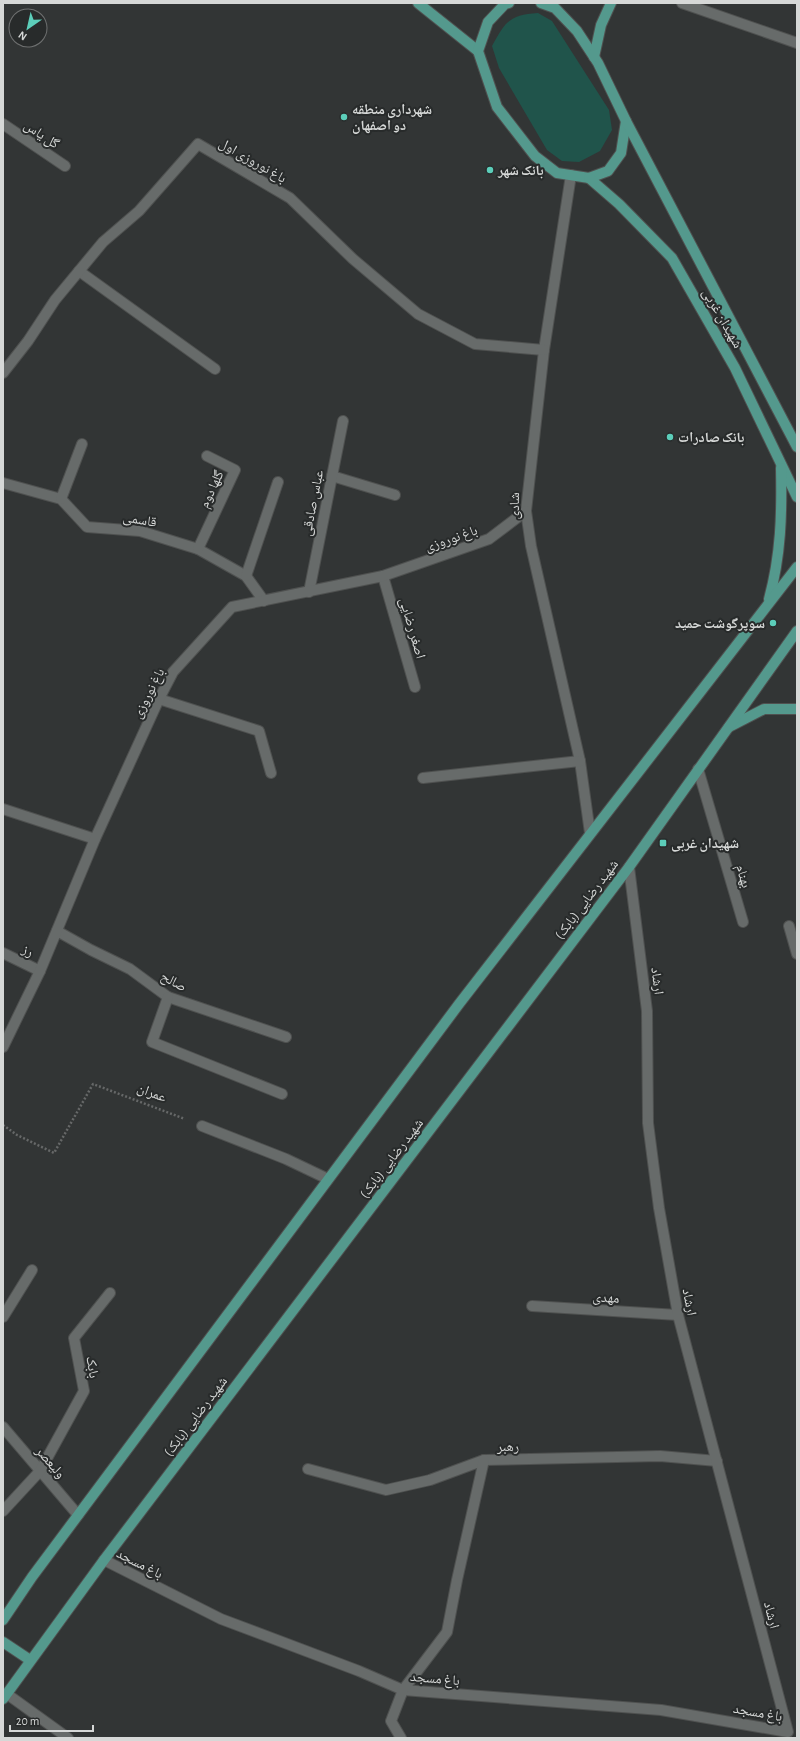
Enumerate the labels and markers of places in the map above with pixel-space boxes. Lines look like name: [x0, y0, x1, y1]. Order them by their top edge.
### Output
place label: شهرداری منطقه دو اصفهان: [352, 103, 432, 134]
marker: شهرداری منطقه دو اصفهان: [339, 112, 349, 122]
place label: بانک شهر: [497, 164, 544, 179]
marker: بانک شهر: [485, 165, 495, 175]
place label: بانک صادرات: [678, 431, 745, 446]
marker: بانک صادرات: [665, 432, 675, 442]
place label: سوپرگوشت حمید: [675, 617, 765, 632]
marker: سوپرگوشت حمید: [768, 618, 778, 628]
place label: شهیدان غربی: [671, 837, 739, 852]
marker: شهیدان غربی: [658, 838, 668, 848]

